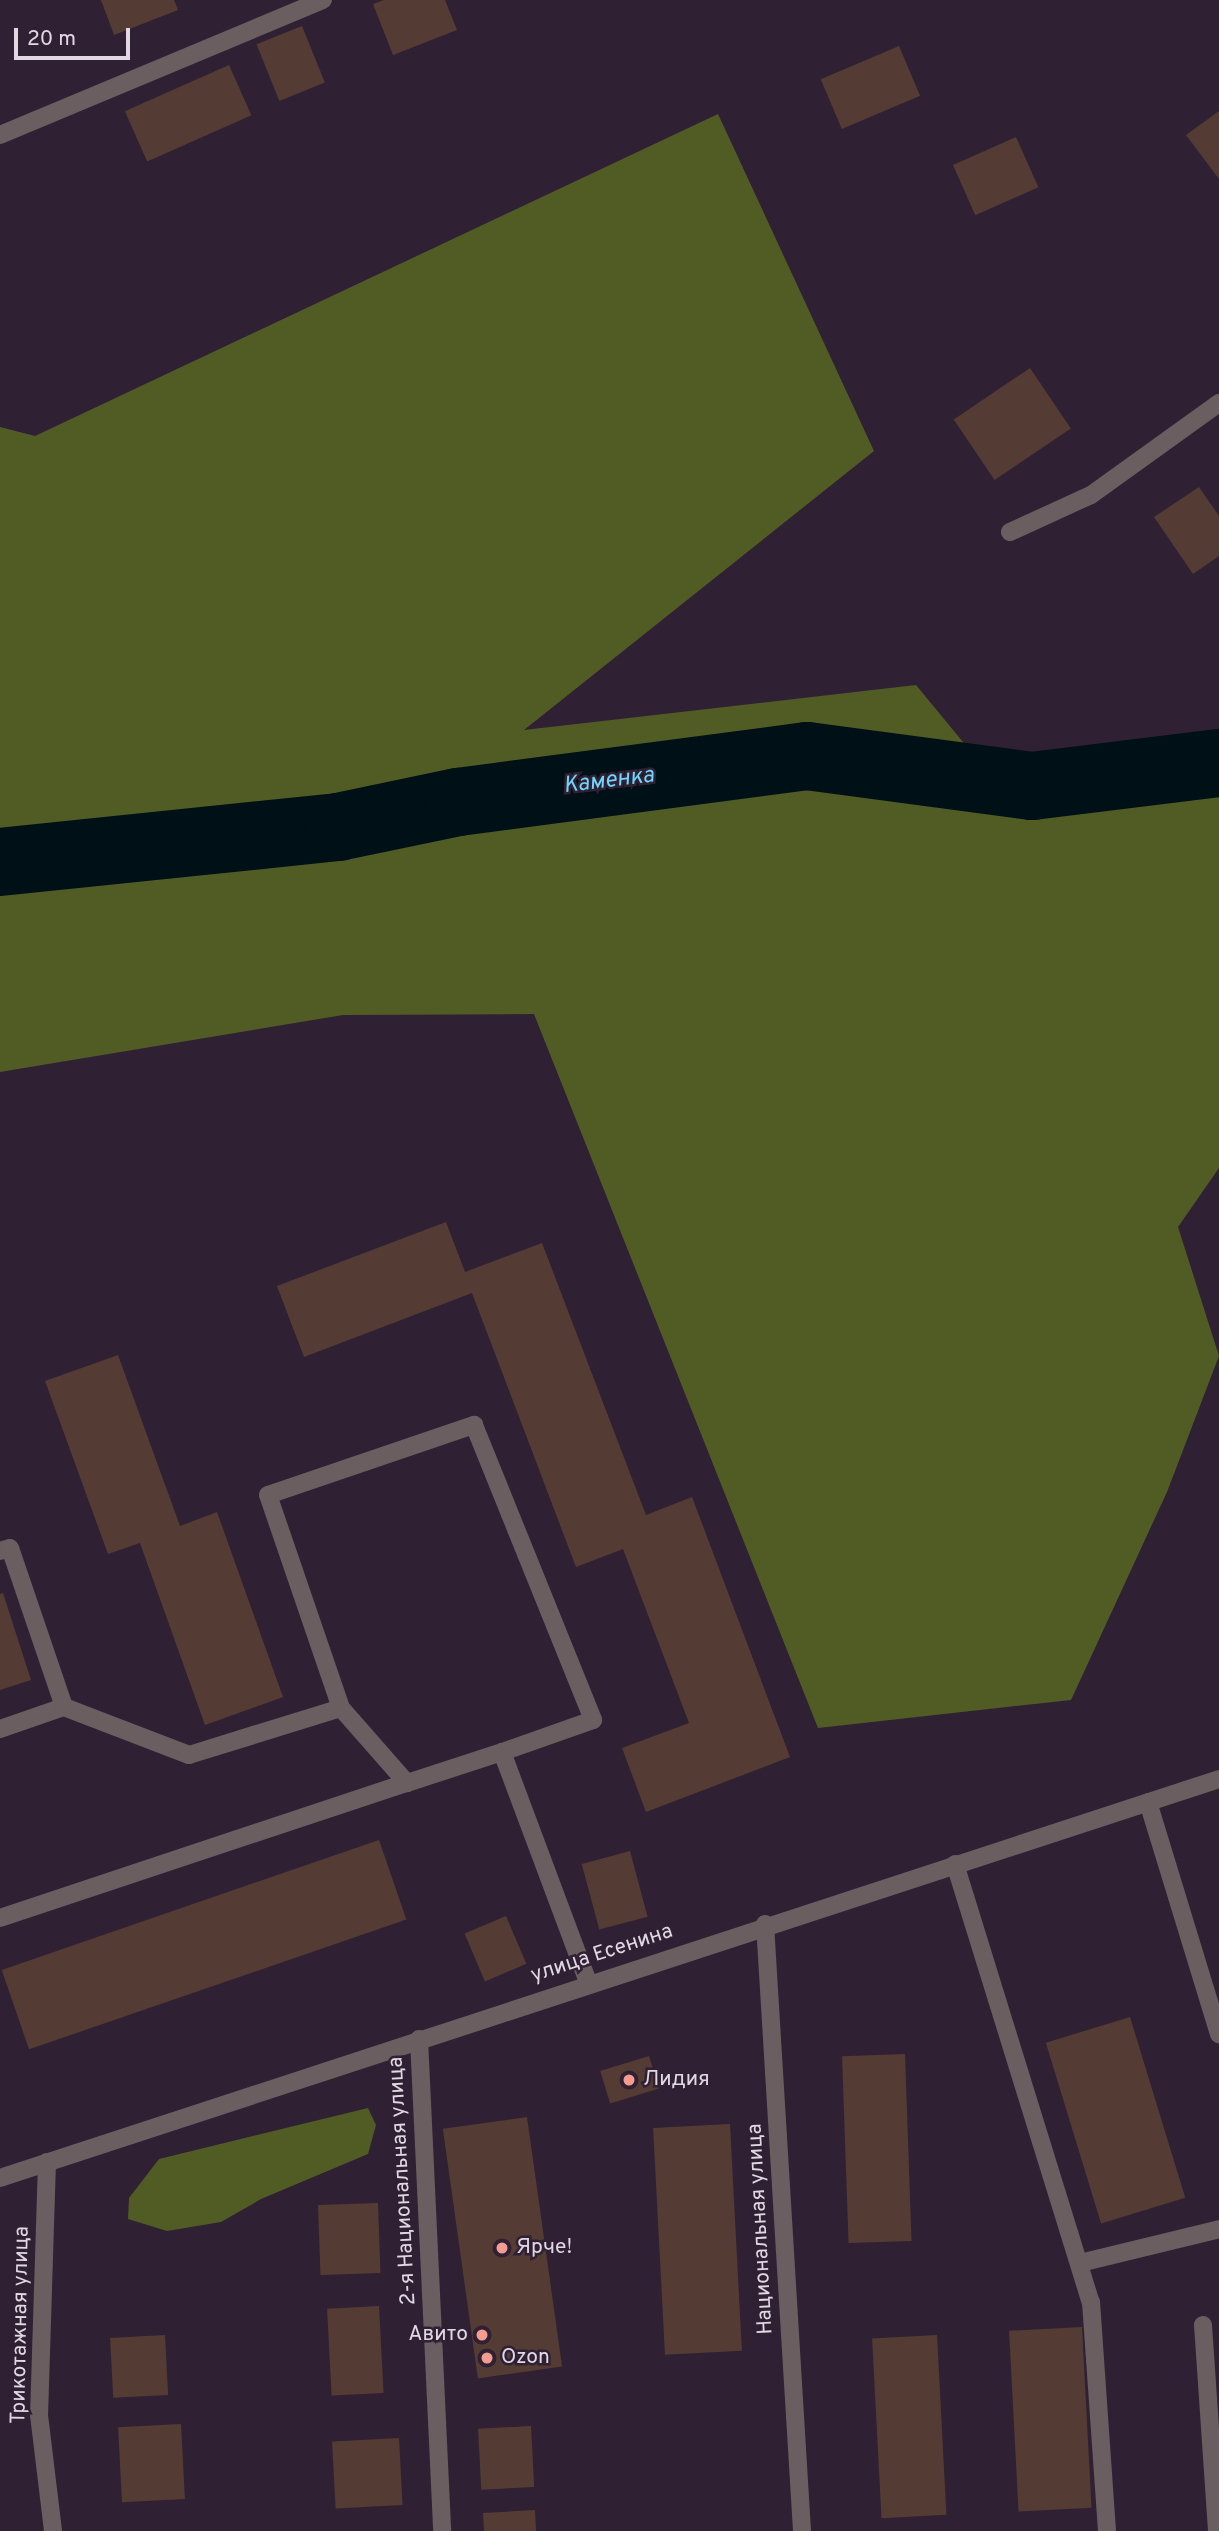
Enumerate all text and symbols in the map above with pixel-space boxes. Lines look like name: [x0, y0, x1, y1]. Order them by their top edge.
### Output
scale bar: [18, 14, 133, 58]
text: 20 m: [27, 26, 76, 53]
water label: Каменка: [562, 763, 656, 801]
street label: улица Есенина: [528, 1919, 676, 1989]
street label: 2-я Национальная улица: [384, 2056, 422, 2306]
place label: Лидия: [643, 2067, 710, 2093]
marker: Лидия: [621, 2072, 637, 2088]
street label: Национальная улица: [743, 2123, 779, 2335]
street label: Трикотажная улица: [7, 2226, 35, 2424]
place label: Ярче!: [516, 2235, 572, 2261]
marker: Ярче!: [494, 2240, 510, 2256]
place label: Авито: [408, 2322, 468, 2348]
marker: Авито: [474, 2327, 490, 2343]
place label: Ozon: [501, 2345, 550, 2371]
marker: Ozon: [479, 2350, 495, 2366]

